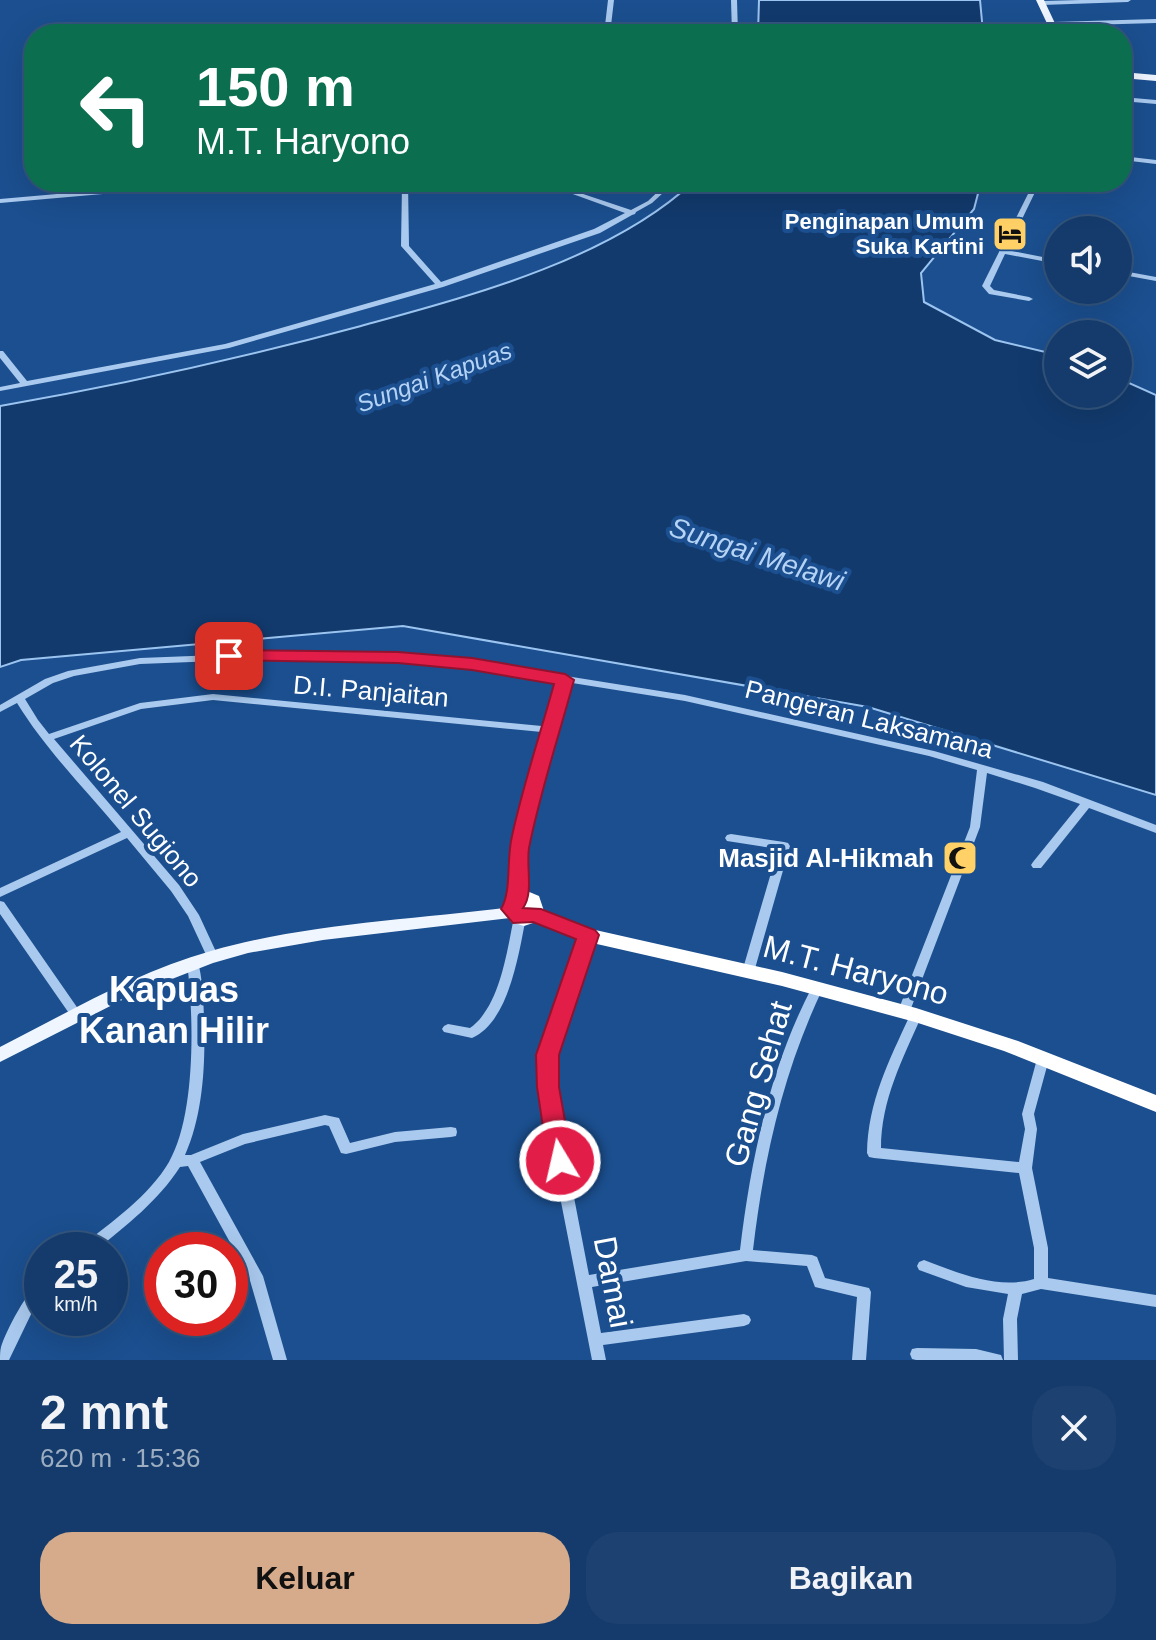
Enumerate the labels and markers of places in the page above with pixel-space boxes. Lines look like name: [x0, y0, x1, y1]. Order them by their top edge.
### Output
place label: Penginapan Umum Suka Kartini: [785, 209, 984, 259]
hotel icon: Penginapan Umum Suka Kartini: [991, 215, 1029, 253]
pin: [195, 622, 263, 690]
mosque icon: Masjid Al-Hikmah: [941, 839, 979, 877]
place label: Masjid Al-Hikmah: [718, 843, 934, 873]

